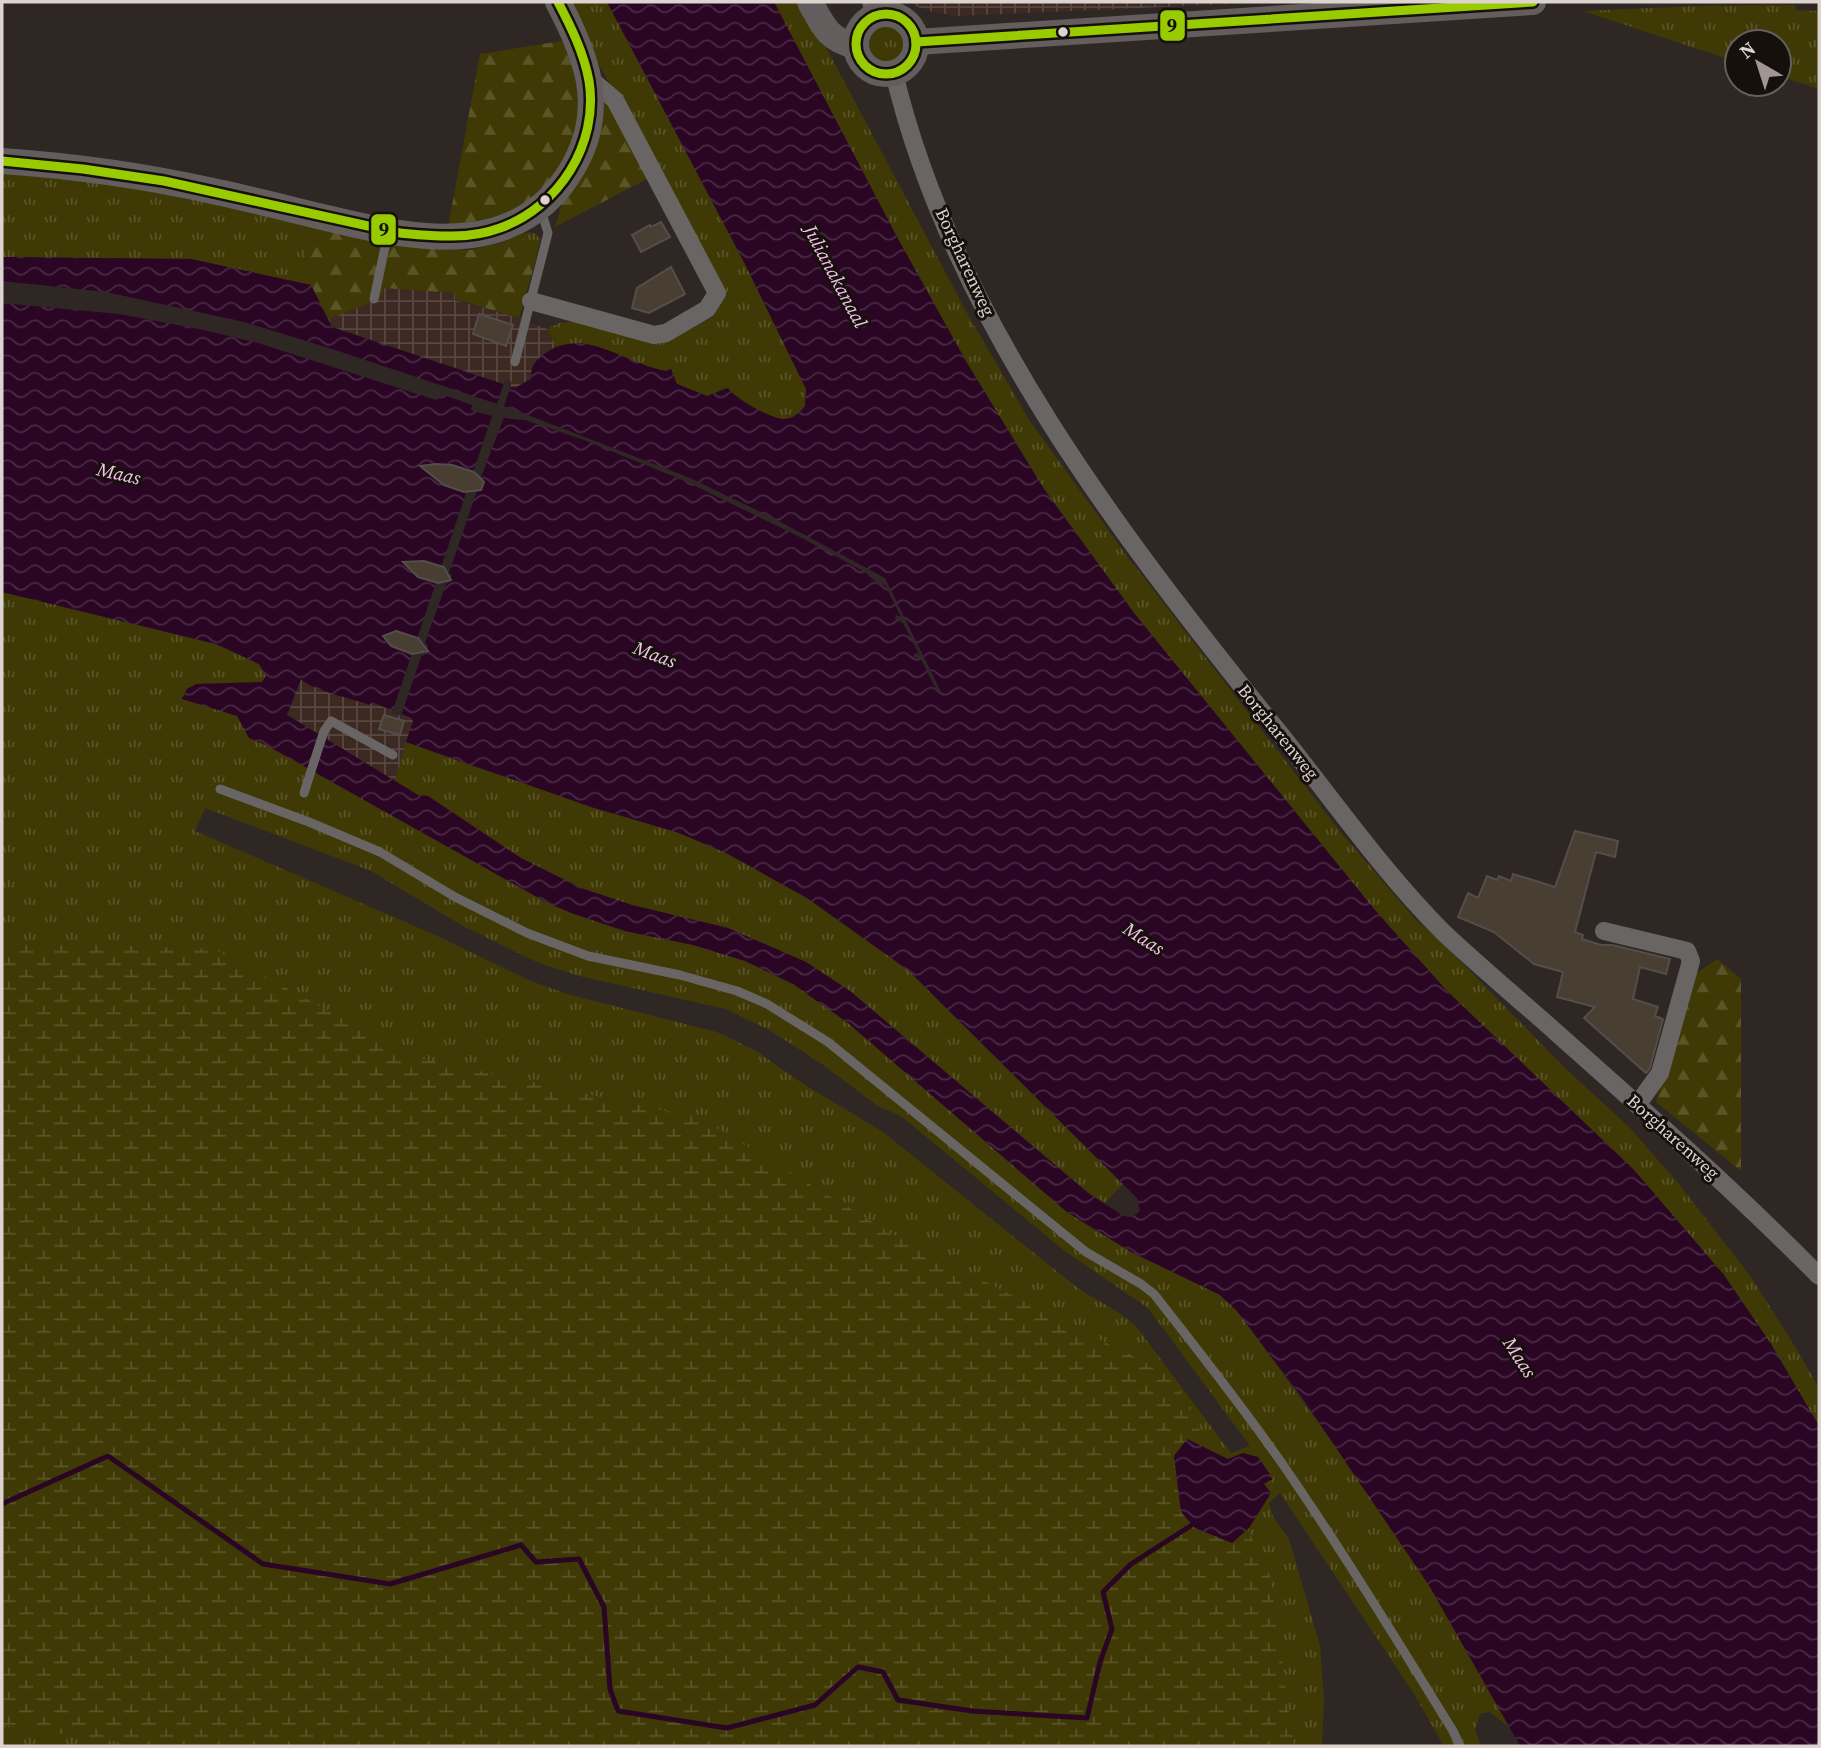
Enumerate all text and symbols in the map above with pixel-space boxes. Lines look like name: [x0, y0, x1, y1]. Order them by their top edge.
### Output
line badge: 9: [1159, 9, 1186, 42]
text: 9: [1167, 12, 1177, 38]
unlabelled marker: [1056, 25, 1070, 39]
north arrow: [1723, 28, 1793, 98]
text: N: [1734, 35, 1761, 64]
unlabelled marker: [538, 193, 552, 207]
street label: Borgharenweg: [929, 204, 1001, 320]
line badge: 9: [370, 213, 397, 246]
text: 9: [379, 216, 389, 242]
water label: Julianakanaal: [797, 217, 874, 333]
water label: Maas: [94, 455, 143, 491]
water label: Maas: [629, 634, 680, 674]
street label: Borgharenweg: [1232, 679, 1325, 785]
water label: Maas: [1118, 915, 1170, 961]
street label: Borgharenweg: [1622, 1088, 1725, 1185]
water label: Maas: [1497, 1331, 1543, 1383]

